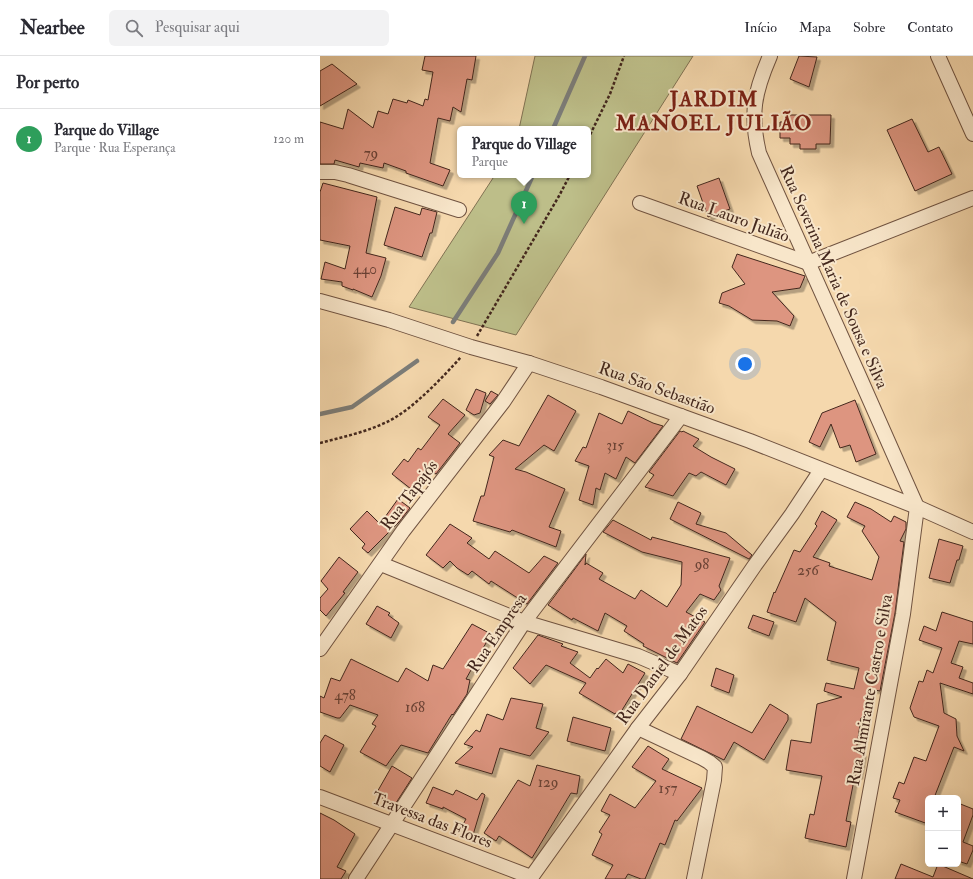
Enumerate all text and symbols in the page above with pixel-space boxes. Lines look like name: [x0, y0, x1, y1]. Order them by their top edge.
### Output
search box: [109, 10, 389, 46]
text: Nearbee: [20, 16, 85, 40]
icon: search: [123, 17, 145, 39]
text: Pesquisar aqui: [155, 18, 240, 37]
text: Início: [744, 19, 777, 36]
text: Mapa: [799, 19, 831, 36]
text: Sobre: [853, 19, 885, 36]
text: Contato: [907, 19, 953, 36]
text: Por perto: [16, 72, 79, 93]
district label: JARDIM MANOEL JULIÃO: [615, 86, 812, 137]
text: Parque do Village: [54, 121, 159, 140]
popup: [457, 126, 591, 178]
text: 1: [27, 131, 31, 147]
text: 120 m: [273, 131, 304, 147]
text: Parque do Village: [471, 135, 577, 154]
text: Parque · Rua Esperança: [54, 140, 176, 156]
house number: 79: [364, 144, 378, 163]
text: Parque: [471, 154, 508, 170]
street label: Rua Severina Maria de Sousa e Silva: [775, 162, 893, 393]
street label: Rua Lauro Julião: [675, 187, 793, 248]
pin: 1: [511, 191, 537, 224]
house number: 440: [353, 260, 377, 279]
your location: [735, 354, 755, 374]
street label: Rua São Sebastião: [596, 357, 718, 419]
house number: 315: [606, 436, 624, 455]
street label: Rua Tapajós: [376, 456, 443, 535]
house number: 98: [694, 555, 709, 574]
house number: 256: [797, 561, 820, 580]
street label: Rua Empresa: [463, 588, 533, 677]
street label: Rua Almirante Castro e Silva: [843, 592, 897, 787]
street label: Rua Daniel de Matos: [612, 601, 712, 729]
house number: 478: [334, 686, 356, 705]
house number: 168: [405, 698, 425, 717]
house number: 129: [538, 773, 558, 792]
house number: 157: [659, 779, 678, 798]
street label: Travessa das Flores: [369, 787, 495, 853]
map controls: [925, 795, 961, 867]
button: +: [925, 795, 961, 831]
button: −: [925, 831, 961, 867]

